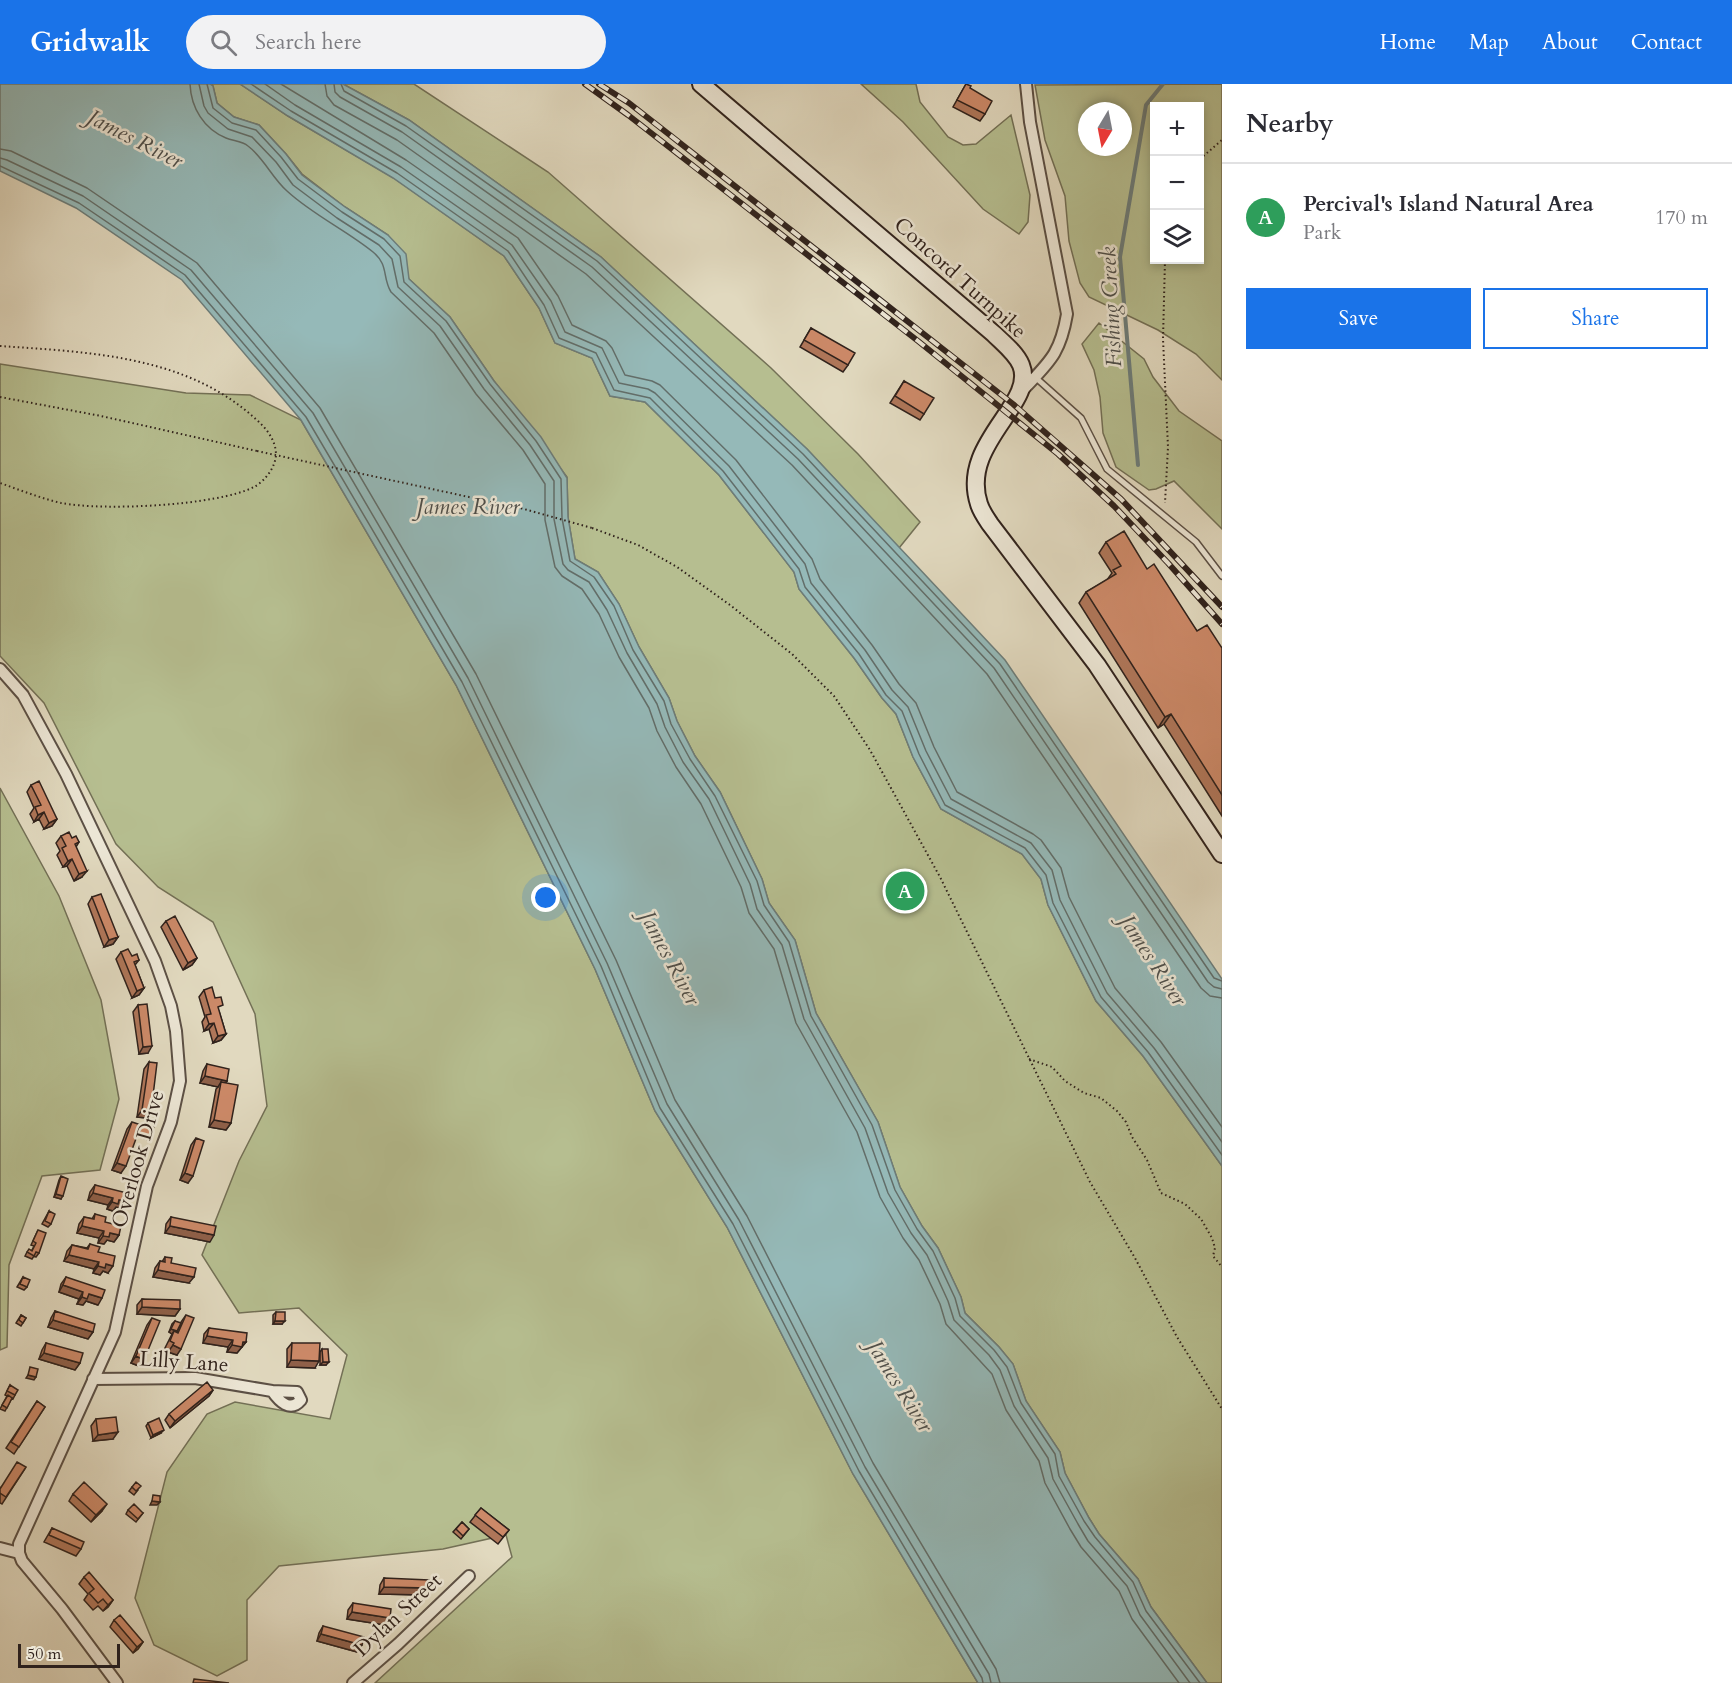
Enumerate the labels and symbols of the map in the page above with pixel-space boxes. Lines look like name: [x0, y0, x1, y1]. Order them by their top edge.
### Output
water label: James River: [78, 100, 189, 176]
north arrow: [1078, 102, 1132, 156]
street label: Concord Turnpike: [887, 211, 1033, 345]
water label: Fishing Creek: [1093, 246, 1129, 368]
water label: James River: [411, 492, 521, 522]
pin: A: [886, 868, 924, 914]
your location: [531, 883, 560, 912]
water label: James River: [630, 901, 708, 1011]
water label: James River: [1110, 904, 1194, 1012]
street label: Overlook Drive: [105, 1087, 171, 1231]
water label: James River: [857, 1330, 941, 1438]
street label: Lilly Lane: [138, 1344, 230, 1380]
street label: Dylan Street: [348, 1566, 449, 1663]
scale bar: [18, 1641, 120, 1668]

